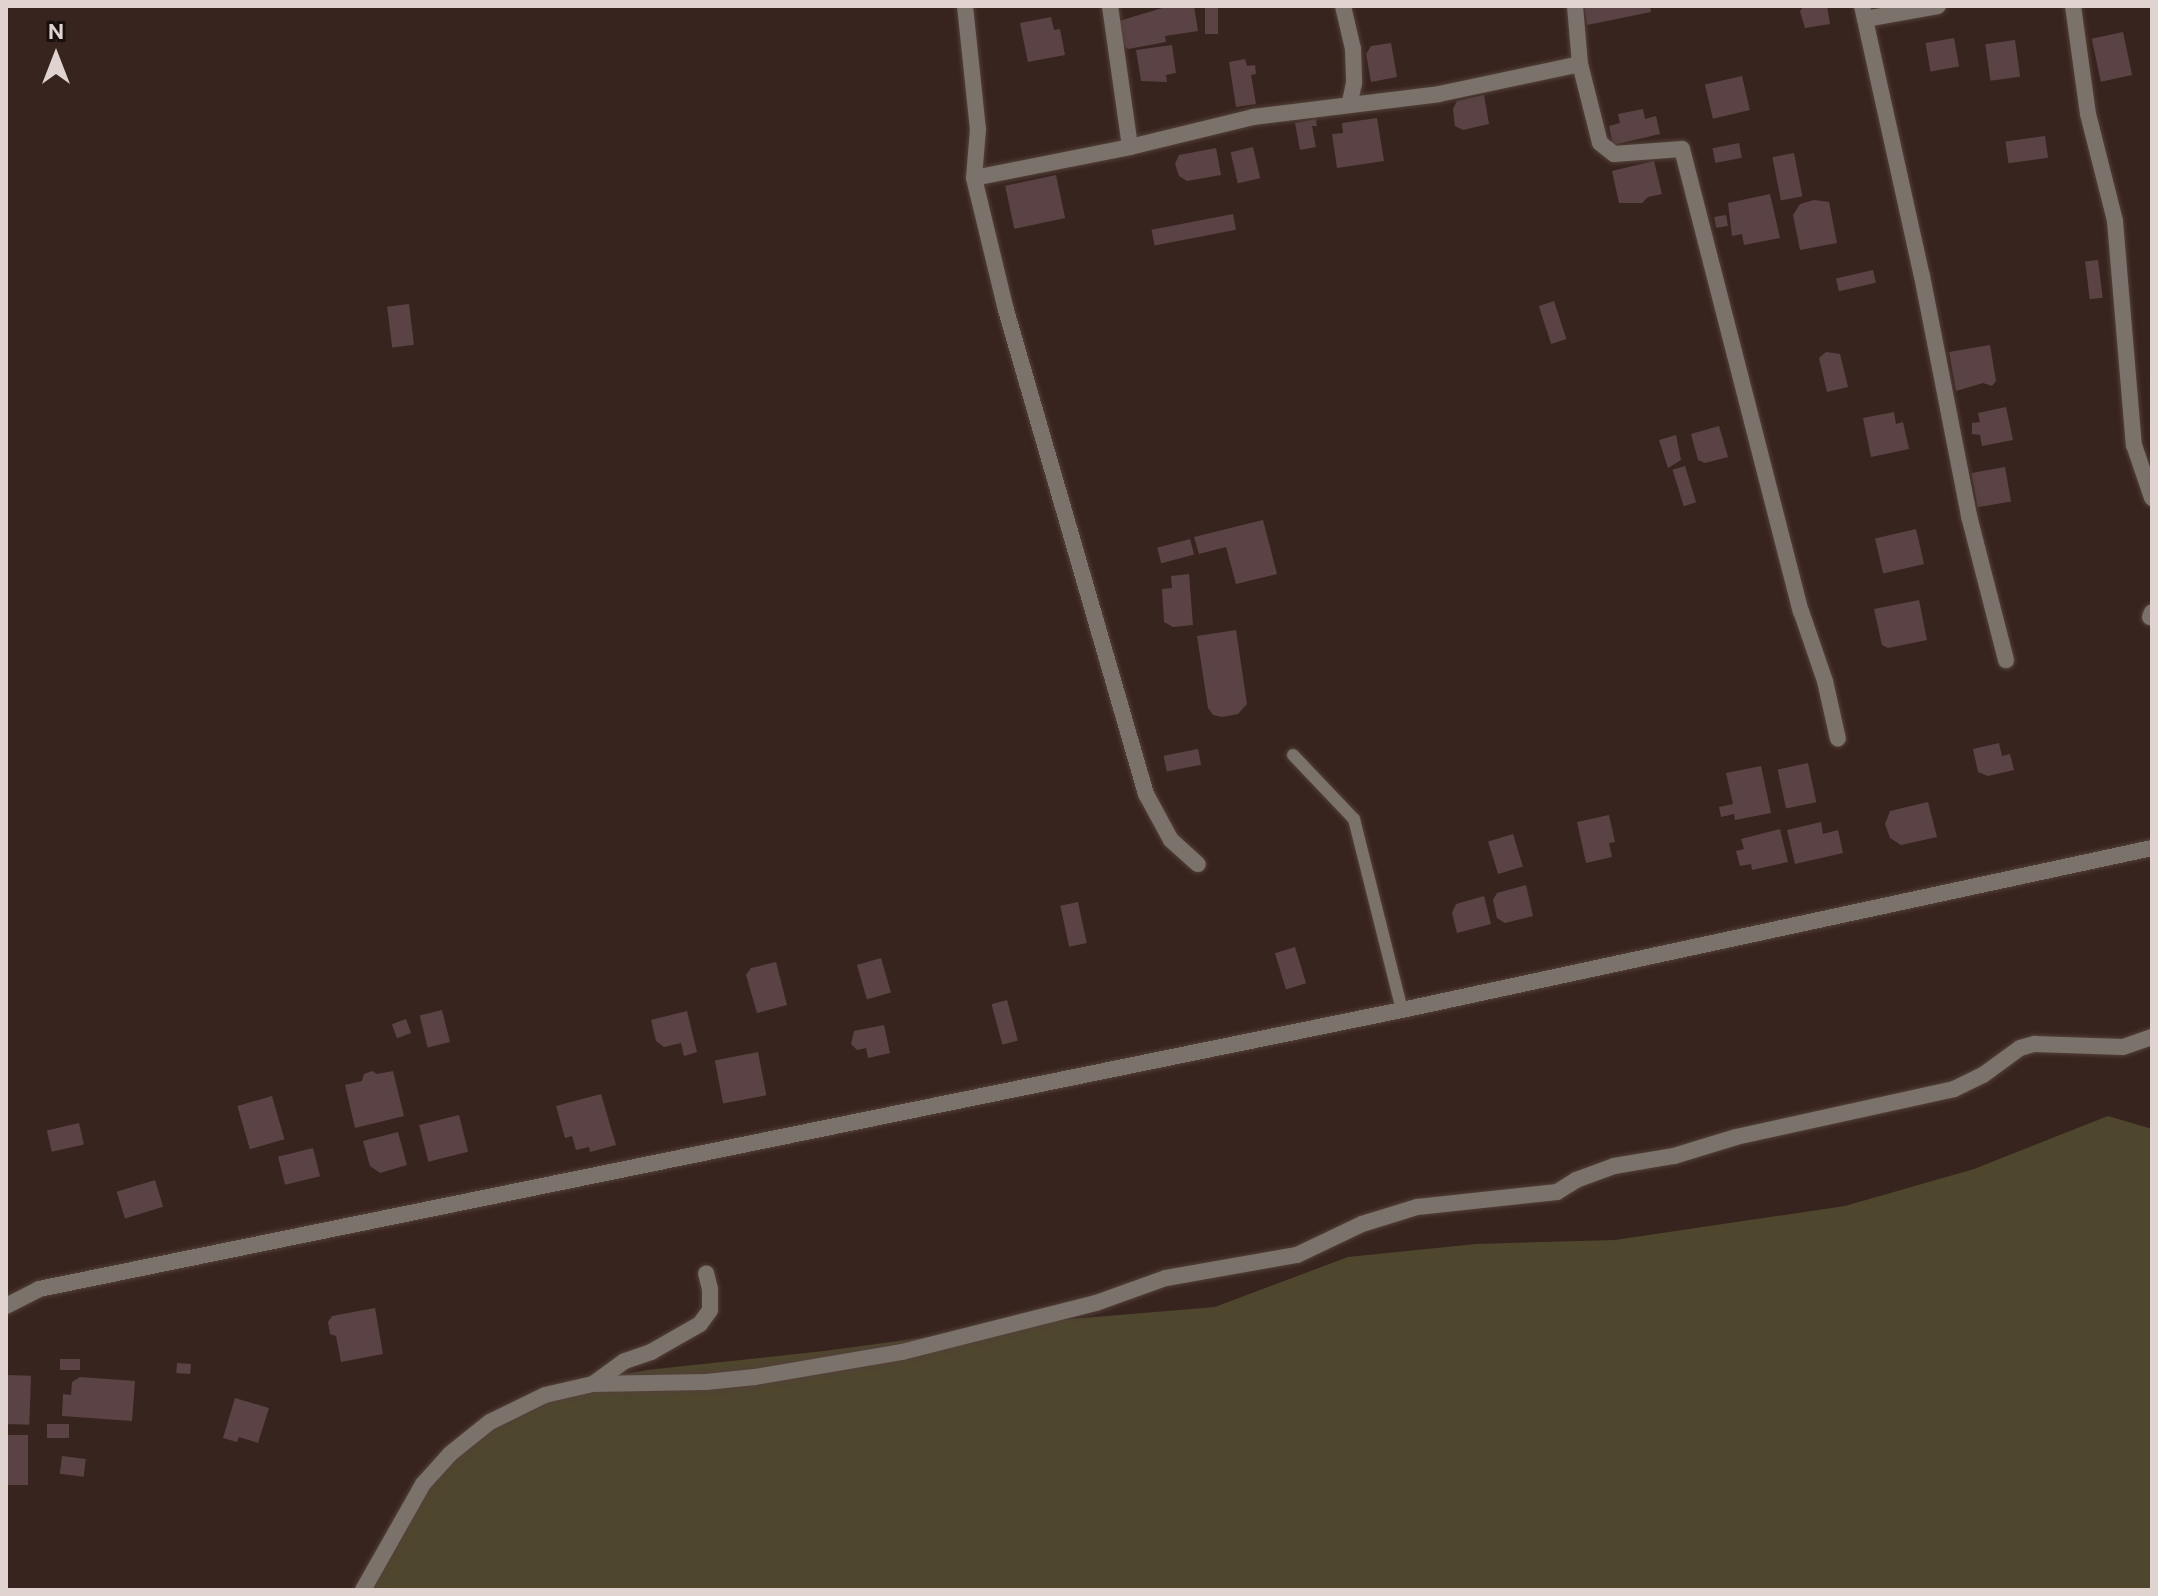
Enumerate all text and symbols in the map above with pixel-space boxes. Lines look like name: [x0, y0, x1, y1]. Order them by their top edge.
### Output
north arrow: [16, 16, 96, 96]
text: N: [48, 17, 64, 46]

